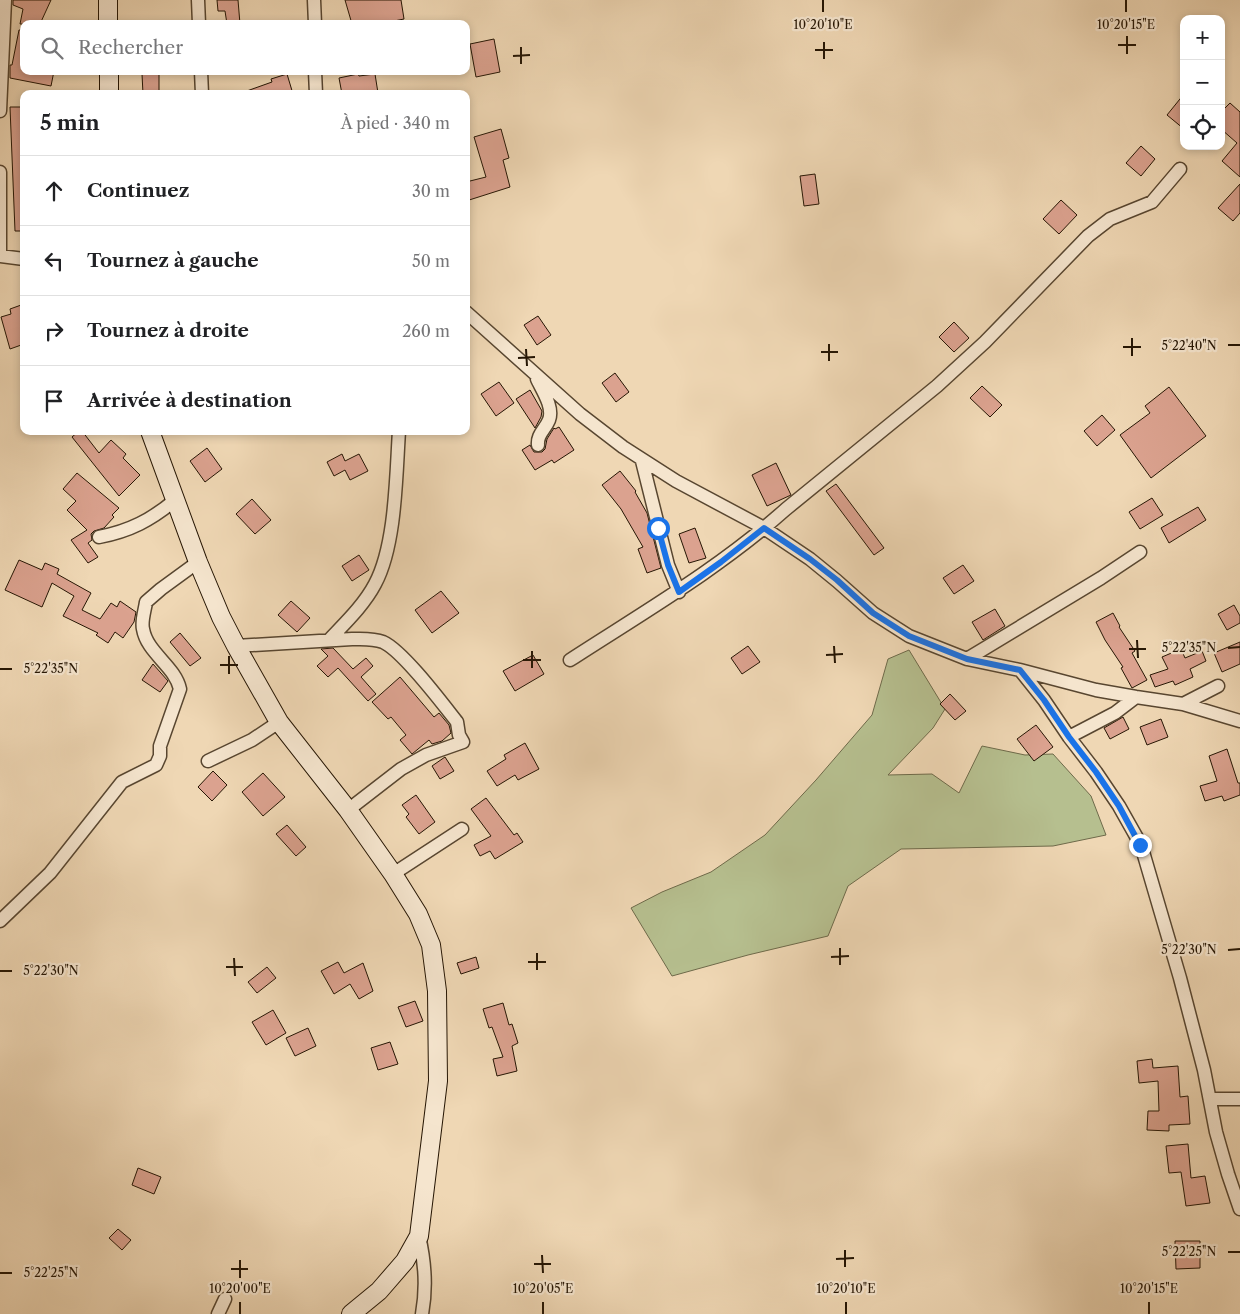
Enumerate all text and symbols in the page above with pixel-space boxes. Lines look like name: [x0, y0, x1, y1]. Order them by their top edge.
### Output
map controls: [1180, 15, 1225, 150]
button: +: [1180, 15, 1225, 60]
text: 10°20'10"E: [793, 17, 853, 32]
text: 10°20'15"E: [1097, 17, 1155, 32]
search box: [20, 20, 470, 75]
icon: search: [38, 34, 66, 62]
text: Rechercher: [78, 36, 183, 59]
button: −: [1180, 60, 1225, 105]
button: locate: [1180, 105, 1225, 150]
text: 5 min: [40, 110, 100, 135]
text: À pied · 340 m: [341, 113, 450, 133]
icon: ahead: [40, 177, 68, 205]
text: Continuez: [87, 179, 189, 202]
text: 30 m: [412, 181, 450, 201]
icon: left: [40, 247, 68, 275]
text: Tournez à gauche: [87, 249, 259, 272]
text: 50 m: [412, 251, 450, 271]
icon: right: [40, 317, 68, 345]
text: Tournez à droite: [87, 319, 249, 342]
text: 260 m: [402, 321, 450, 341]
text: 5°22'40"N: [1161, 338, 1217, 353]
icon: arrive: [40, 387, 68, 415]
text: Arrivée à destination: [87, 389, 292, 412]
route start: [647, 517, 670, 540]
text: 5°22'35"N: [1162, 640, 1216, 655]
text: 5°22'35"N: [24, 661, 78, 676]
route end: [1129, 834, 1152, 857]
text: 5°22'30"N: [1161, 942, 1217, 957]
text: 5°22'30"N: [23, 963, 79, 978]
text: 5°22'25"N: [1162, 1244, 1216, 1259]
text: 5°22'25"N: [24, 1265, 78, 1280]
text: 10°20'00"E: [209, 1281, 271, 1296]
text: 10°20'05"E: [513, 1281, 573, 1296]
text: 10°20'10"E: [816, 1281, 876, 1296]
text: 10°20'15"E: [1120, 1281, 1178, 1296]

